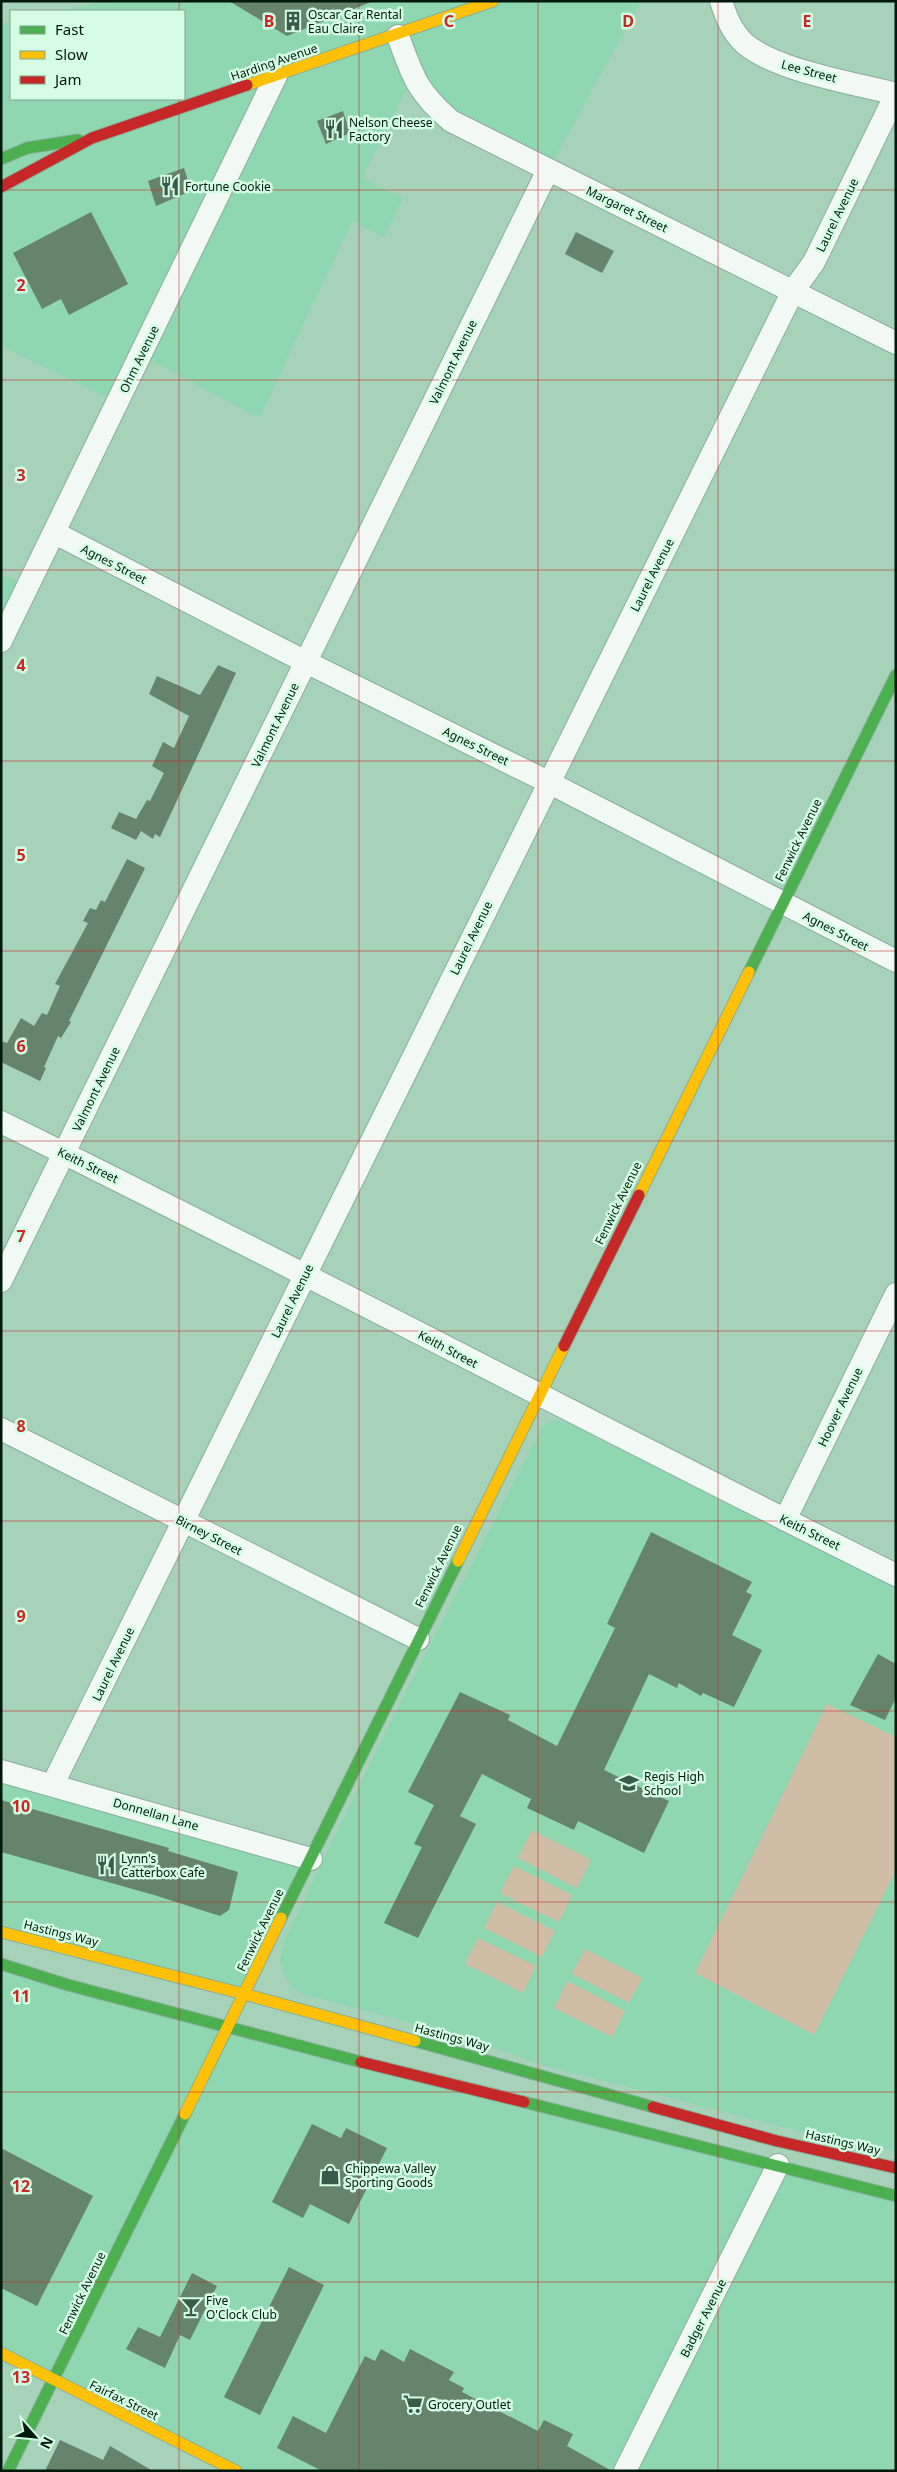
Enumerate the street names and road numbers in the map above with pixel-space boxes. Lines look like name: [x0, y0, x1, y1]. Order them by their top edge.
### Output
street label: Harding Avenue: [228, 39, 320, 85]
street label: Lee Street: [780, 55, 839, 87]
street label: Laurel Avenue: [812, 175, 862, 255]
street label: Margaret Street: [583, 182, 671, 236]
street label: Valmont Avenue: [425, 317, 481, 407]
street label: Ohm Avenue: [115, 322, 163, 396]
street label: Laurel Avenue: [626, 535, 678, 615]
street label: Agnes Street: [78, 540, 150, 588]
street label: Valmont Avenue: [247, 680, 303, 770]
street label: Agnes Street: [440, 723, 513, 770]
street label: Fenwick Avenue: [771, 795, 826, 884]
street label: Laurel Avenue: [446, 898, 496, 978]
street label: Agnes Street: [800, 907, 872, 955]
street label: Valmont Avenue: [68, 1044, 124, 1134]
street label: Keith Street: [55, 1143, 122, 1187]
street label: Fenwick Avenue: [591, 1158, 646, 1247]
street label: Laurel Avenue: [267, 1261, 317, 1341]
street label: Keith Street: [415, 1326, 482, 1372]
street label: Hoover Avenue: [813, 1364, 867, 1449]
street label: Keith Street: [777, 1510, 844, 1554]
street label: Birney Street: [173, 1511, 246, 1559]
street label: Fenwick Avenue: [411, 1521, 466, 1610]
street label: Laurel Avenue: [88, 1624, 138, 1704]
street label: Donnellan Lane: [111, 1794, 201, 1834]
street label: Fenwick Avenue: [233, 1885, 288, 1974]
street label: Hastings Way: [22, 1916, 101, 1951]
street label: Hastings Way: [413, 2019, 492, 2055]
street label: Hastings Way: [804, 2125, 883, 2159]
street label: Fenwick Avenue: [55, 2248, 110, 2337]
street label: Badger Avenue: [676, 2276, 730, 2360]
street label: Fairfax Street: [87, 2376, 162, 2424]

